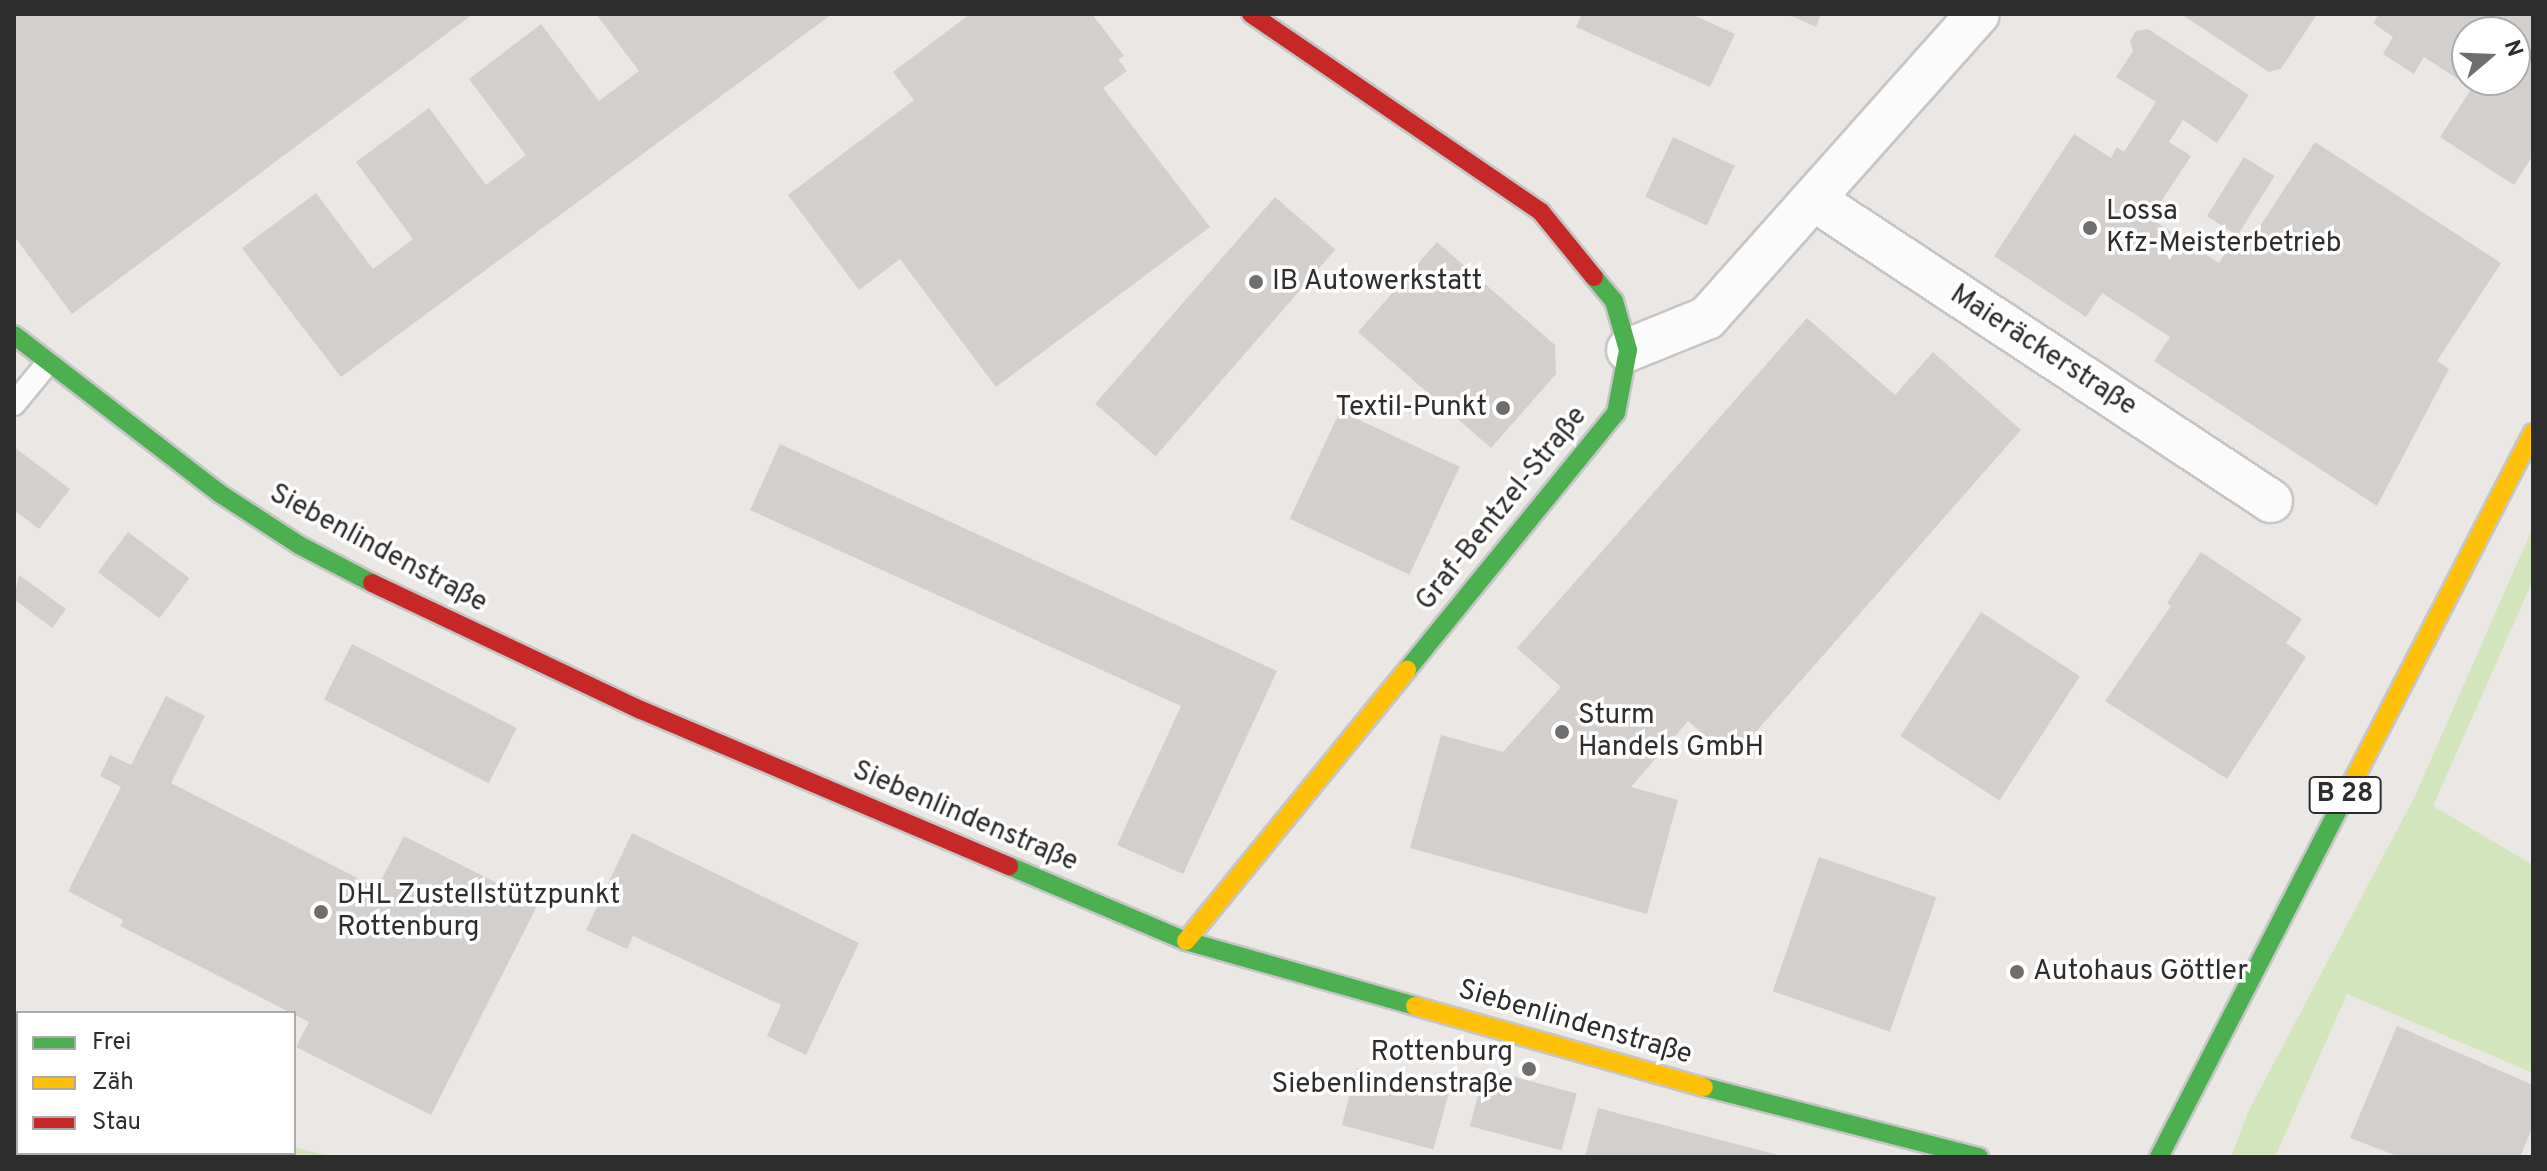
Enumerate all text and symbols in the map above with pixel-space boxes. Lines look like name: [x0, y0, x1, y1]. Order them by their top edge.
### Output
north arrow: [2451, 16, 2531, 96]
text: N: [2497, 37, 2528, 61]
place label: Lossa Kfz-Meisterbetrieb: [2106, 195, 2341, 261]
marker: Lossa Kfz-Meisterbetrieb: [2081, 219, 2099, 237]
place label: IB Autowerkstatt: [1272, 265, 1483, 299]
marker: IB Autowerkstatt: [1247, 273, 1265, 291]
street label: Maieräckerstraße: [1943, 278, 2143, 424]
place label: Textil-Punkt: [1335, 391, 1487, 425]
marker: Textil-Punkt: [1494, 399, 1512, 417]
street label: Graf-Bentzel-Straße: [1409, 400, 1595, 618]
street label: Siebenlindenstraße: [263, 477, 493, 621]
place label: Sturm Handels GmbH: [1578, 699, 1764, 765]
marker: Sturm Handels GmbH: [1553, 723, 1571, 741]
street label: Siebenlindenstraße: [847, 754, 1083, 880]
road number: B 28: [2307, 773, 2383, 817]
place label: DHL Zustellstützpunkt Rottenburg: [337, 879, 621, 945]
marker: DHL Zustellstützpunkt Rottenburg: [312, 903, 330, 921]
place label: Autohaus Göttler: [2033, 955, 2248, 989]
marker: Autohaus Göttler: [2008, 963, 2026, 981]
street label: Siebenlindenstraße: [1454, 974, 1696, 1072]
legend: [16, 1011, 296, 1155]
text: Frei: [92, 1028, 131, 1058]
place label: Rottenburg Siebenlindenstraße: [1271, 1036, 1513, 1102]
marker: Rottenburg Siebenlindenstraße: [1520, 1060, 1538, 1078]
text: Zäh: [92, 1068, 134, 1098]
text: Stau: [92, 1108, 141, 1138]

